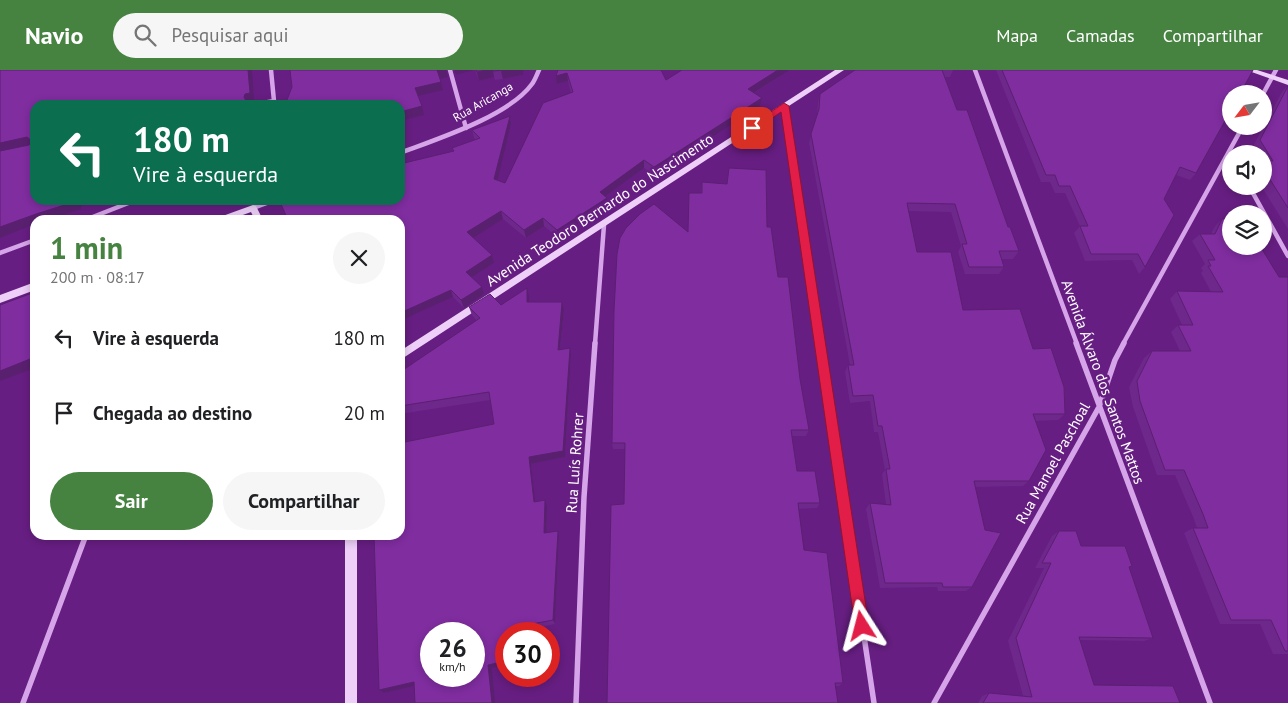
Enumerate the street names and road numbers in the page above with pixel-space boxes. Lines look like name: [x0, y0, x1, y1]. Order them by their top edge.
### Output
street label: Rua Aricanga: [450, 78, 516, 125]
street label: Avenida Teodoro Bernardo do Nascimento: [482, 129, 717, 290]
street label: Avenida Álvaro dos Santos Mattos: [1058, 277, 1149, 487]
street label: Rua Manoel Paschoal: [1011, 398, 1094, 527]
street label: Rua Luís Rohrer: [562, 412, 587, 514]

